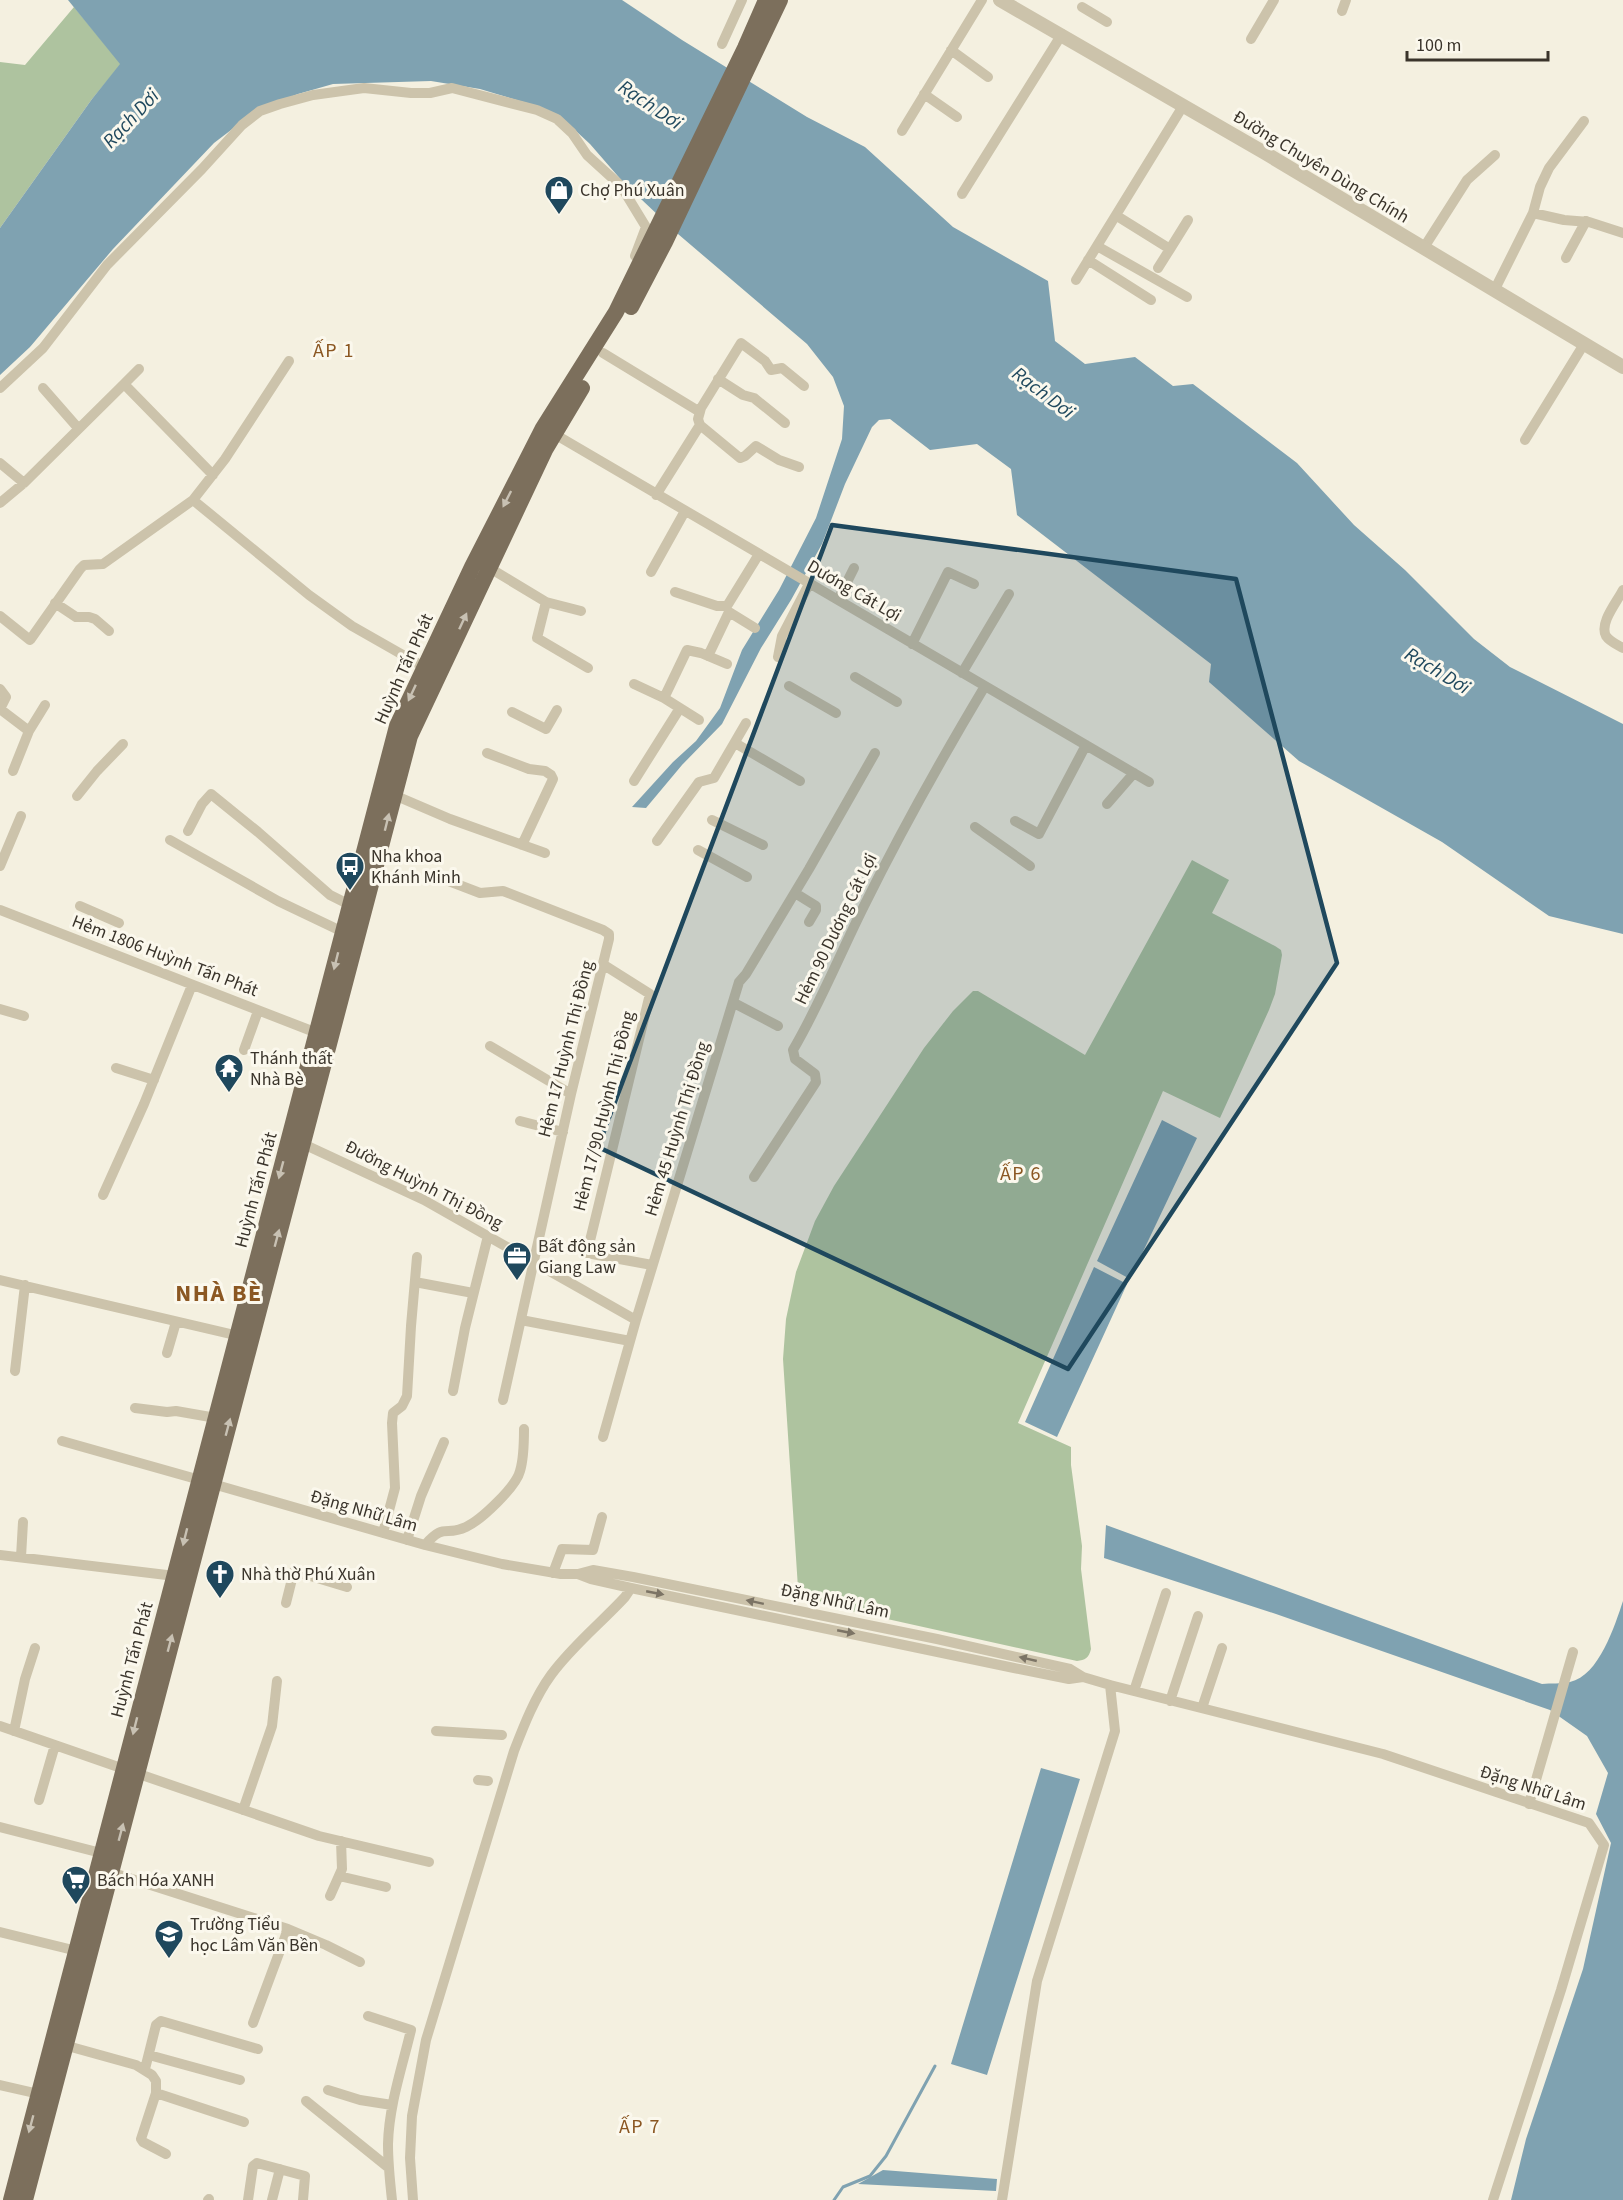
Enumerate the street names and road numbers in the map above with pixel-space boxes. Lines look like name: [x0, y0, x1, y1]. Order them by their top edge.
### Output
street label: Đường Chuyên Dùng Chính: [1228, 104, 1414, 230]
street label: Dương Cát Lợi: [802, 554, 906, 628]
street label: Huỳnh Tấn Phát: [368, 610, 440, 728]
street label: Hẻm 90 Dương Cát Lợi: [789, 849, 883, 1009]
street label: Hẻm 1806 Huỳnh Tấn Phát: [68, 909, 262, 1003]
street label: Hẻm 17 Huỳnh Thị Đồng: [532, 958, 600, 1140]
street label: Hẻm 17/90 Huỳnh Thị Đồng: [567, 1008, 641, 1214]
street label: Hẻm 45 Huỳnh Thị Đồng: [639, 1039, 715, 1219]
street label: Huỳnh Tấn Phát: [229, 1129, 283, 1251]
street label: Đường Huỳnh Thị Đồng: [341, 1134, 507, 1236]
street label: Đặng Nhữ Lâm: [307, 1484, 421, 1538]
street label: Đặng Nhữ Lâm: [778, 1577, 892, 1625]
street label: Huỳnh Tấn Phát: [105, 1599, 159, 1721]
street label: Đặng Nhữ Lâm: [1477, 1759, 1589, 1817]

